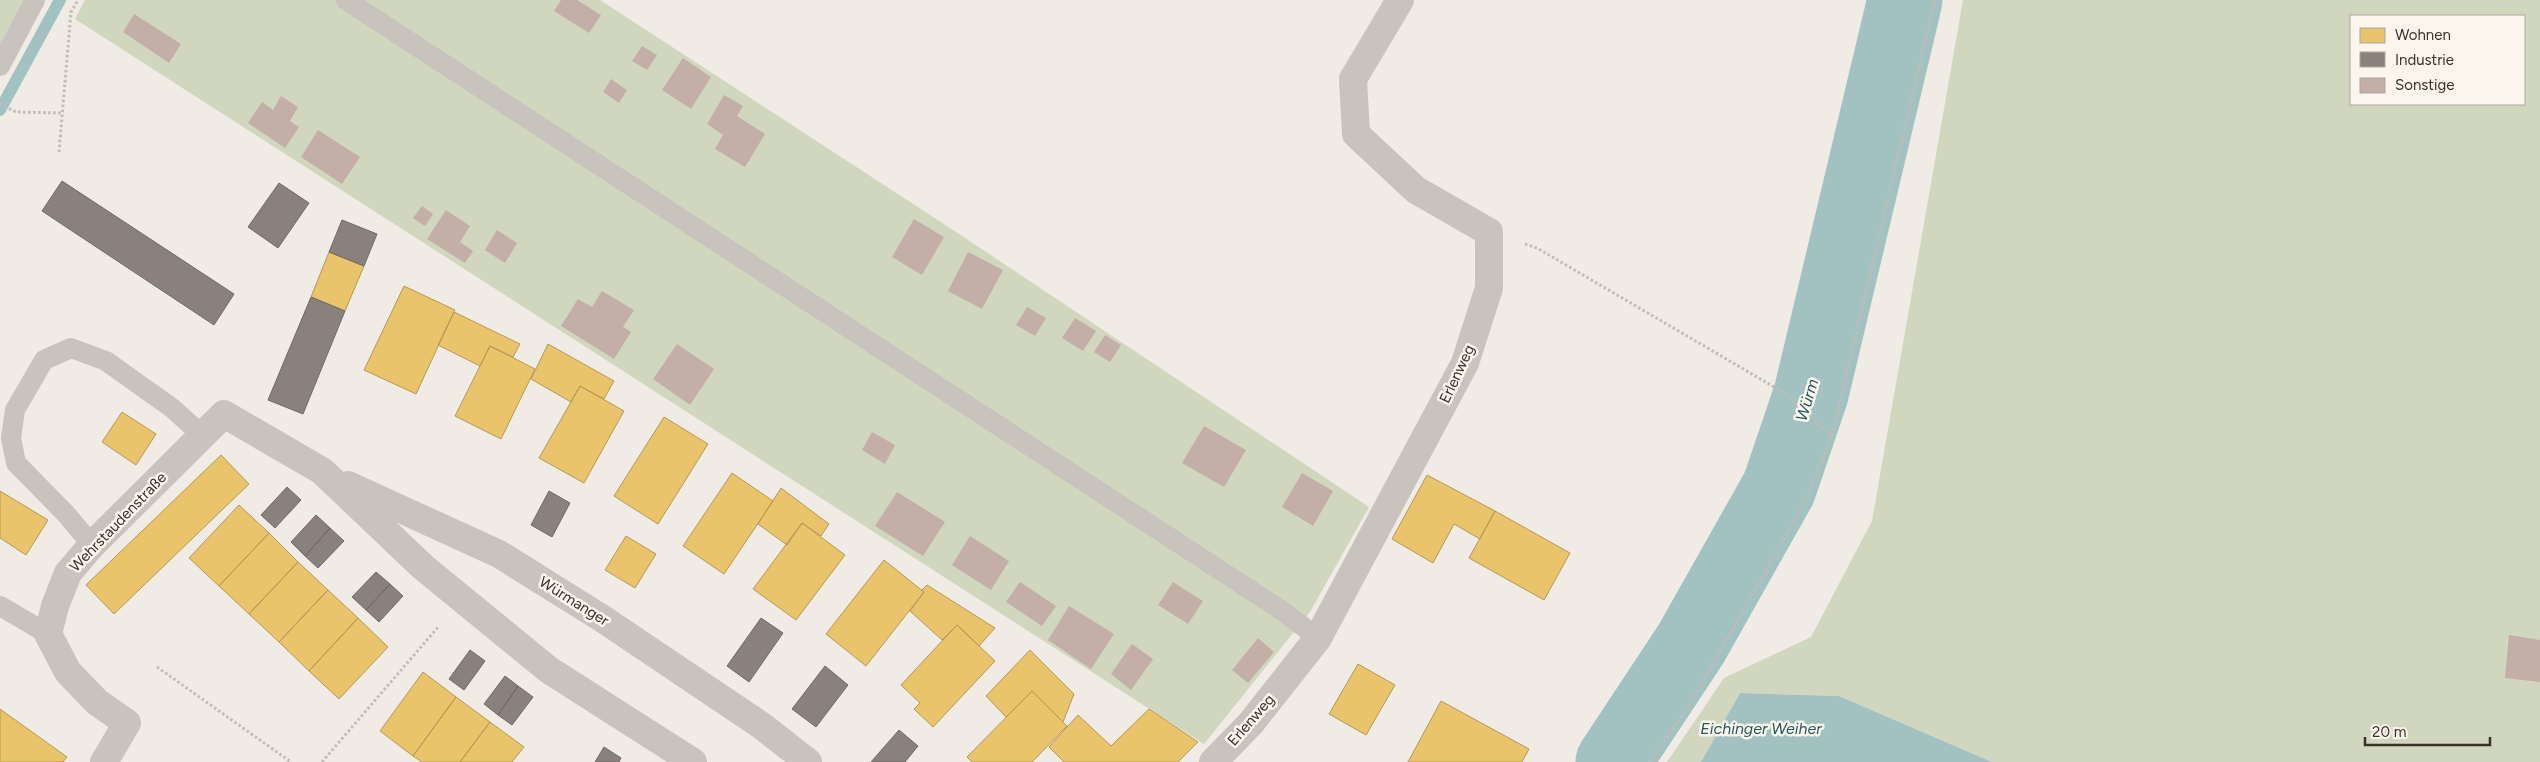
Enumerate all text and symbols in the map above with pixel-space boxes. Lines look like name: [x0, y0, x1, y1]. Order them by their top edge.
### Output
legend: [2350, 15, 2525, 105]
text: Wohnen: [2395, 26, 2451, 44]
text: Industrie: [2395, 51, 2454, 69]
text: Sonstige: [2395, 76, 2454, 94]
street label: Erlenweg: [1436, 342, 1478, 406]
water label: Würm: [1792, 376, 1823, 423]
street label: Wehrstaudenstraße: [66, 468, 170, 576]
street label: Würmanger: [536, 573, 612, 629]
street label: Erlenweg: [1224, 691, 1278, 749]
scale bar: [2365, 714, 2490, 746]
water label: Eichinger Weiher: [1700, 719, 1822, 738]
text: 20 m: [2372, 723, 2406, 741]

